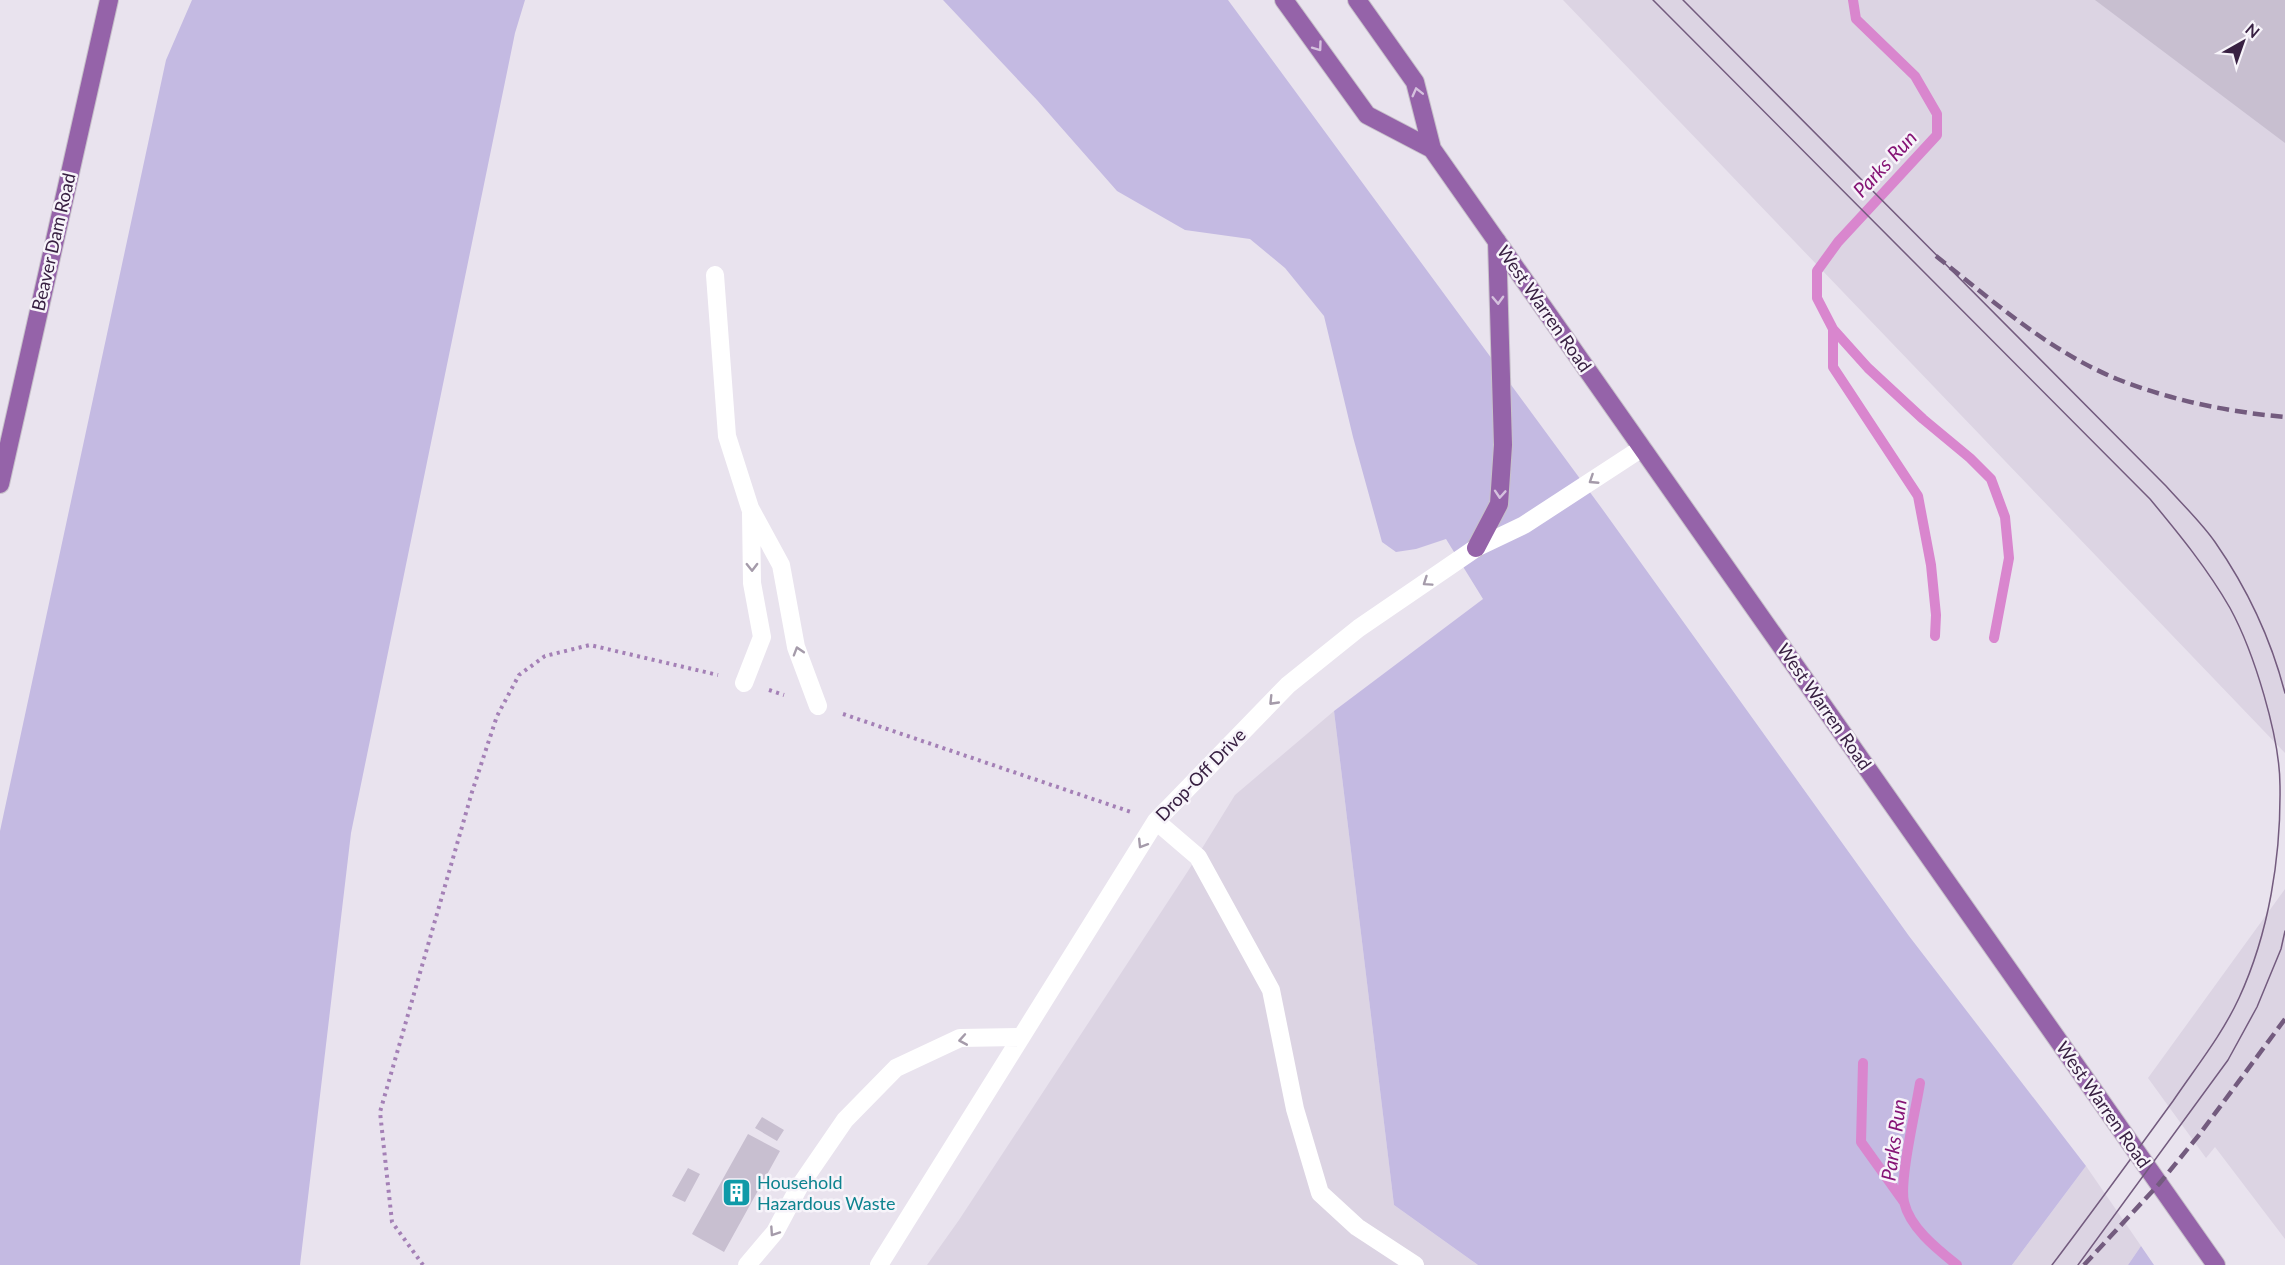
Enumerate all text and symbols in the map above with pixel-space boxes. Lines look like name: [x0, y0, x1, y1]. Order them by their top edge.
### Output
north arrow: [2213, 12, 2273, 72]
text: N: [2242, 19, 2264, 41]
one-way arrow: [1311, 41, 1322, 52]
one-way arrow: [1412, 87, 1425, 97]
water label: Parks Run: [1847, 125, 1921, 202]
street label: Beaver Dam Road: [26, 171, 80, 313]
street label: West Warren Road: [1493, 241, 1597, 376]
one-way arrow: [1492, 295, 1505, 304]
one-way arrow: [1589, 473, 1599, 485]
one-way arrow: [1493, 490, 1506, 499]
one-way arrow: [745, 562, 758, 571]
one-way arrow: [1423, 574, 1433, 586]
street label: West Warren Road: [1773, 639, 1877, 774]
one-way arrow: [793, 646, 805, 657]
one-way arrow: [1269, 694, 1280, 704]
street label: Drop-Off Drive: [1151, 723, 1250, 825]
one-way arrow: [1137, 838, 1149, 848]
one-way arrow: [958, 1033, 968, 1045]
street label: West Warren Road: [2052, 1037, 2156, 1172]
water label: Parks Run: [1875, 1097, 1911, 1182]
place label: Household Hazardous Waste: [757, 1171, 895, 1214]
building icon: Household Hazardous Waste: [720, 1177, 752, 1209]
one-way arrow: [770, 1225, 781, 1236]

